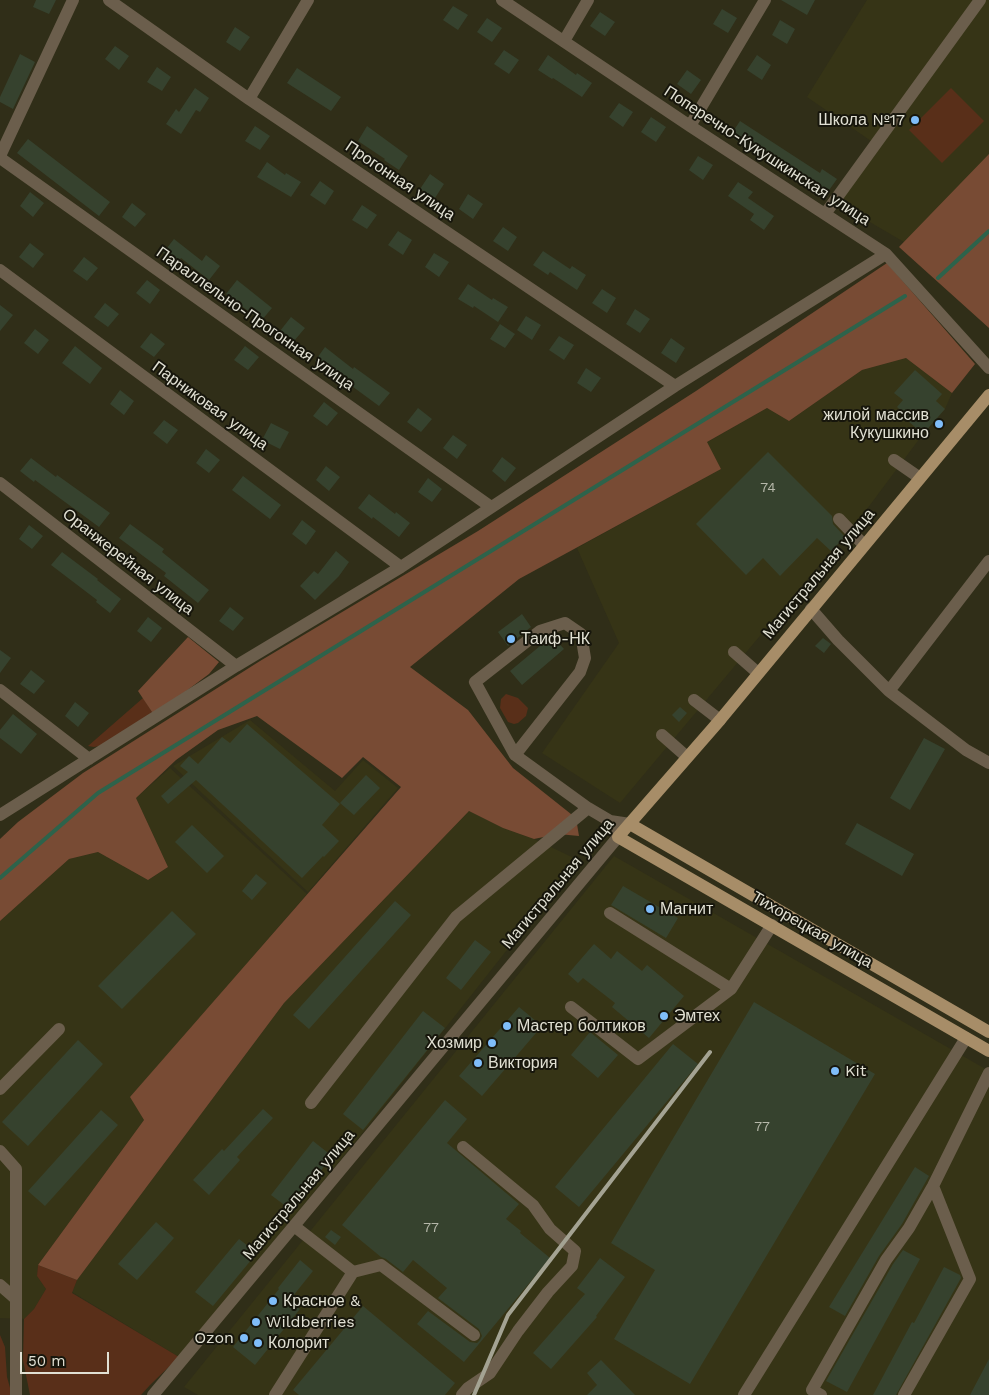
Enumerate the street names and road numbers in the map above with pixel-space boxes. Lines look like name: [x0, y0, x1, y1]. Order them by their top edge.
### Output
street label: Поперечно-Кукушкинская улица: [660, 82, 874, 230]
street label: Прогонная улица: [341, 137, 459, 225]
street label: Параллельно-Прогонная улица: [152, 243, 358, 395]
street label: Парниковая улица: [148, 358, 272, 454]
street label: Оранжерейная улица: [59, 505, 197, 619]
street label: Магистральная улица: [759, 505, 879, 643]
street label: Магистральная улица: [498, 815, 618, 953]
street label: Тихорецкая улица: [748, 888, 876, 972]
street label: Магистральная улица: [239, 1126, 359, 1264]

